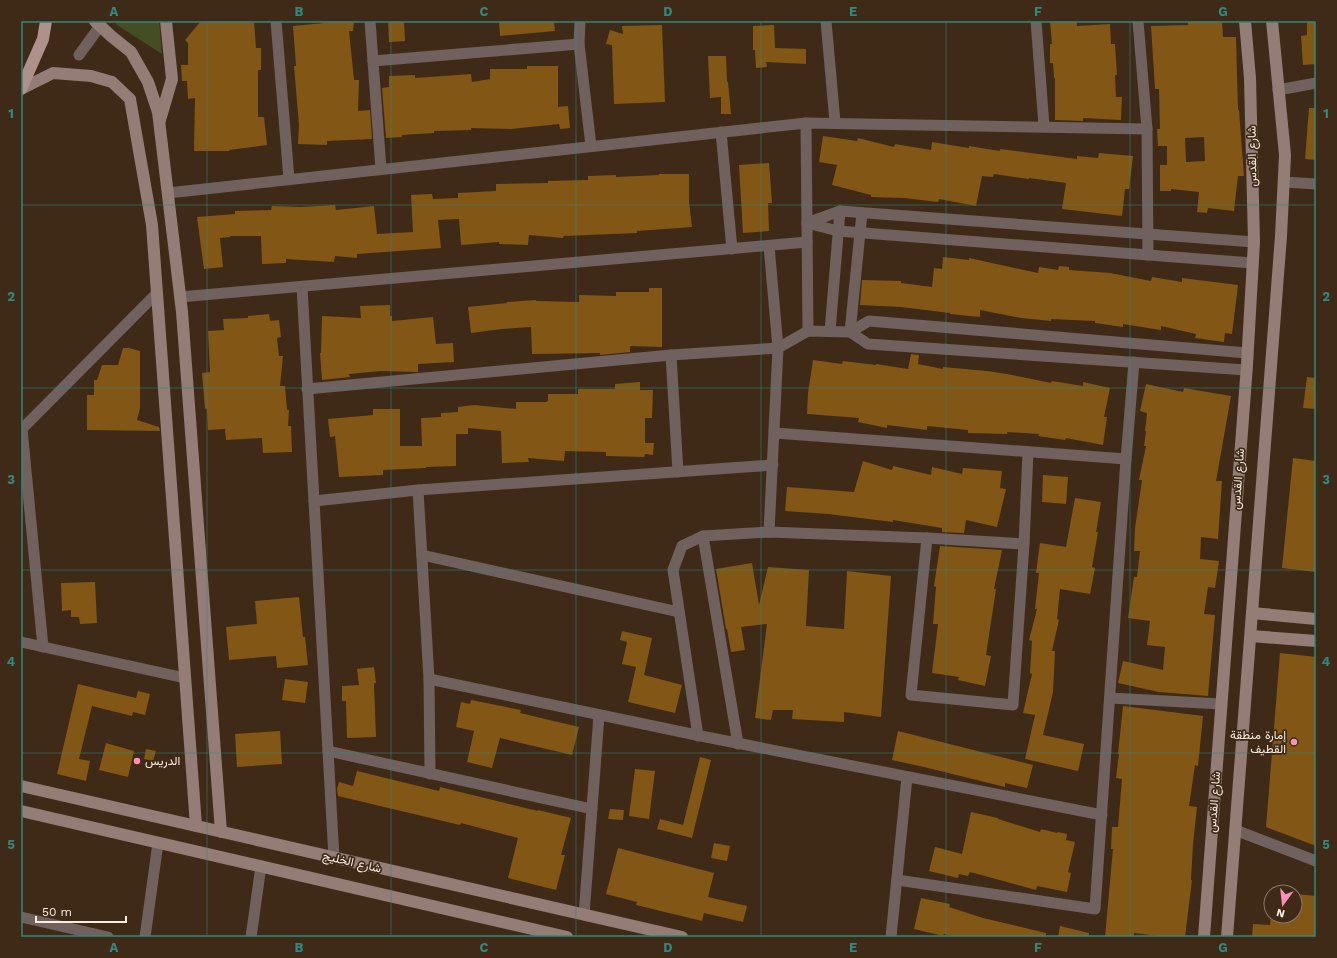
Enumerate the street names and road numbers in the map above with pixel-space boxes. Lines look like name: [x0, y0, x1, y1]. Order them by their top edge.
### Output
street label: شارع القدس: [1244, 125, 1262, 187]
street label: شارع القدس: [1229, 448, 1249, 510]
street label: شارع القدس: [1205, 771, 1225, 833]
street label: شارع الخليج: [321, 848, 383, 877]

